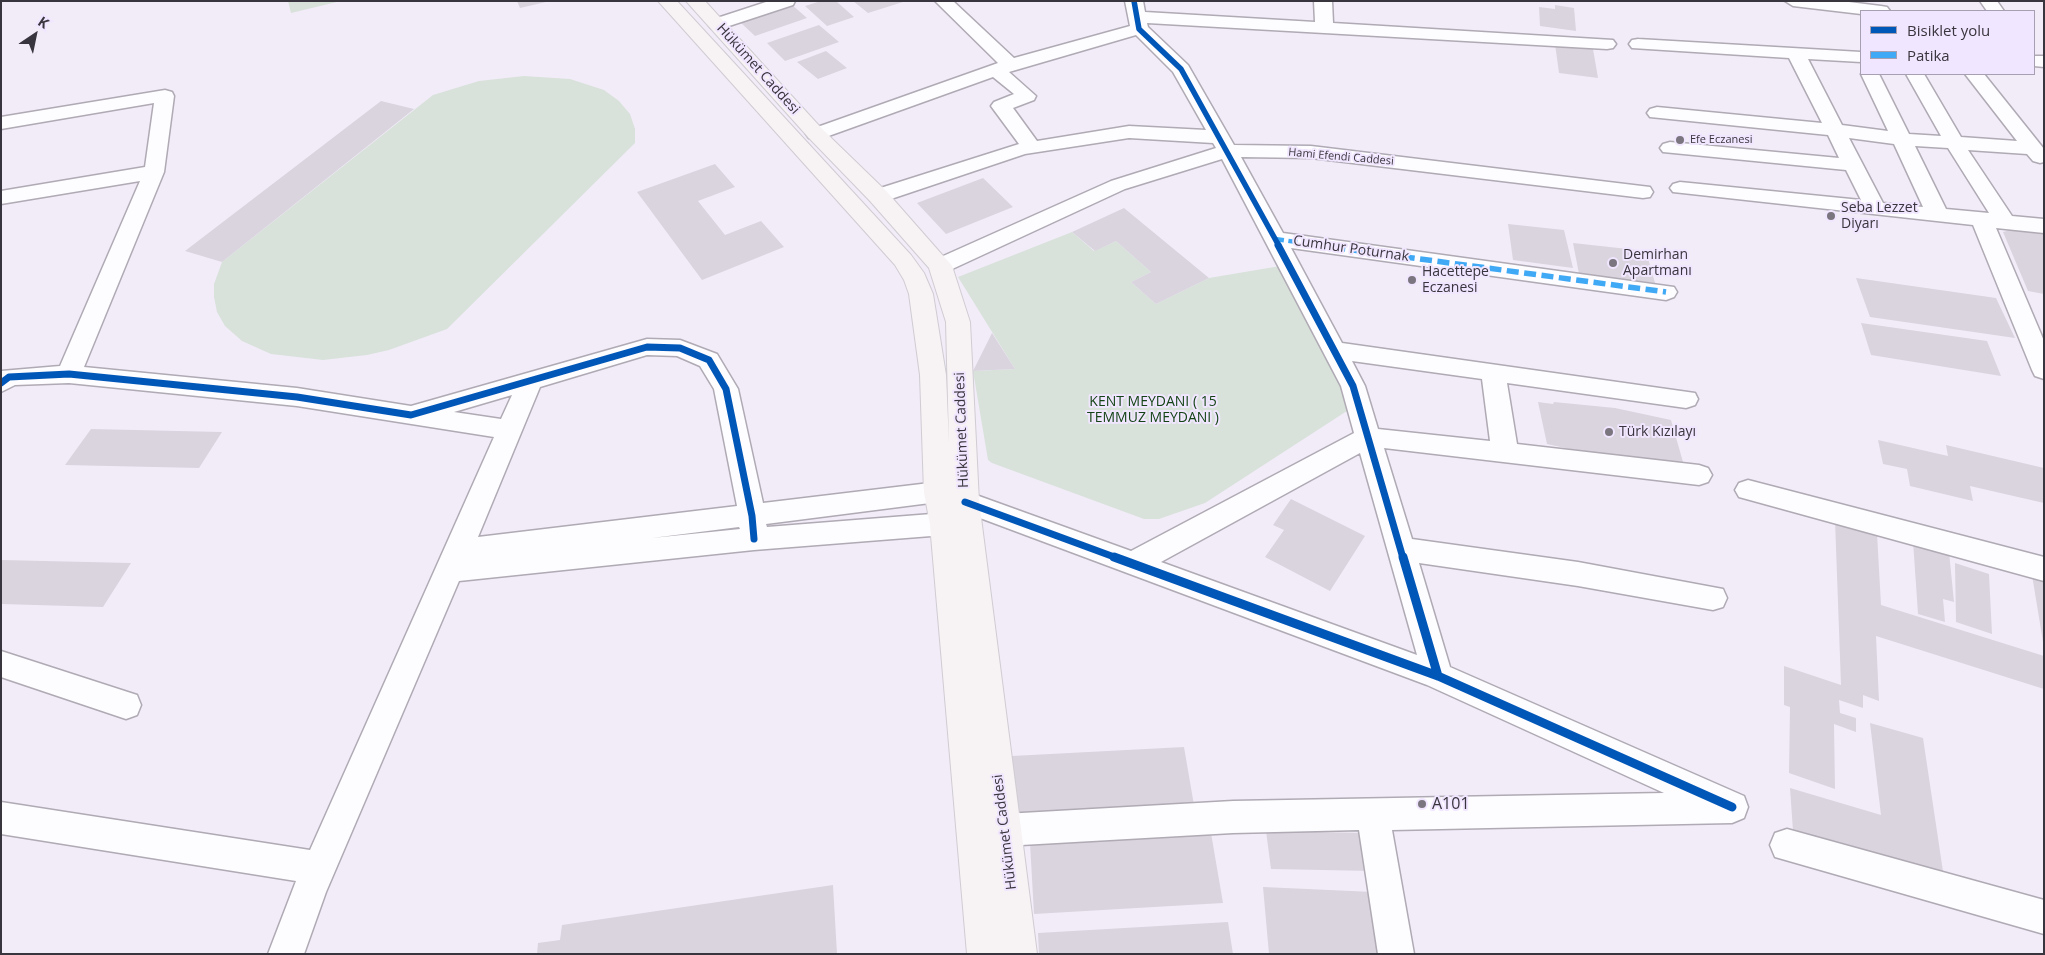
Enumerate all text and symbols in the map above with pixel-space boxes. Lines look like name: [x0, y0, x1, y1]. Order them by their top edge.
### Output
north arrow: [10, 10, 60, 60]
legend: [1860, 10, 2035, 75]
text: K: [34, 12, 53, 33]
street label: Hükümet Caddesi: [713, 20, 803, 118]
text: Bisiklet yolu: [1907, 20, 1990, 40]
text: Patika: [1907, 45, 1950, 65]
place label: Efe Eczanesi: [1690, 133, 1752, 147]
marker: Efe Eczanesi: [1674, 134, 1686, 146]
street label: Hami Efendi Caddesi: [1288, 146, 1394, 168]
place label: Seba Lezzet Diyarı: [1841, 200, 1918, 232]
marker: Seba Lezzet Diyarı: [1825, 210, 1837, 222]
street label: Cumhur Poturnak: [1292, 233, 1410, 265]
place label: Demirhan Apartmanı: [1623, 247, 1692, 280]
marker: Demirhan Apartmanı: [1607, 257, 1619, 269]
place label: Hacettepe Eczanesi: [1422, 264, 1489, 296]
marker: Hacettepe Eczanesi: [1406, 274, 1418, 286]
street label: Hükümet Caddesi: [952, 372, 972, 488]
park label: KENT MEYDANI ( 15 TEMMUZ MEYDANI ): [1087, 394, 1219, 427]
place label: Türk Kızılayı: [1619, 424, 1696, 440]
marker: Türk Kızılayı: [1603, 426, 1615, 438]
street label: Hükümet Caddesi: [990, 773, 1020, 891]
place label: A101: [1432, 794, 1470, 814]
marker: A101: [1416, 798, 1428, 810]

